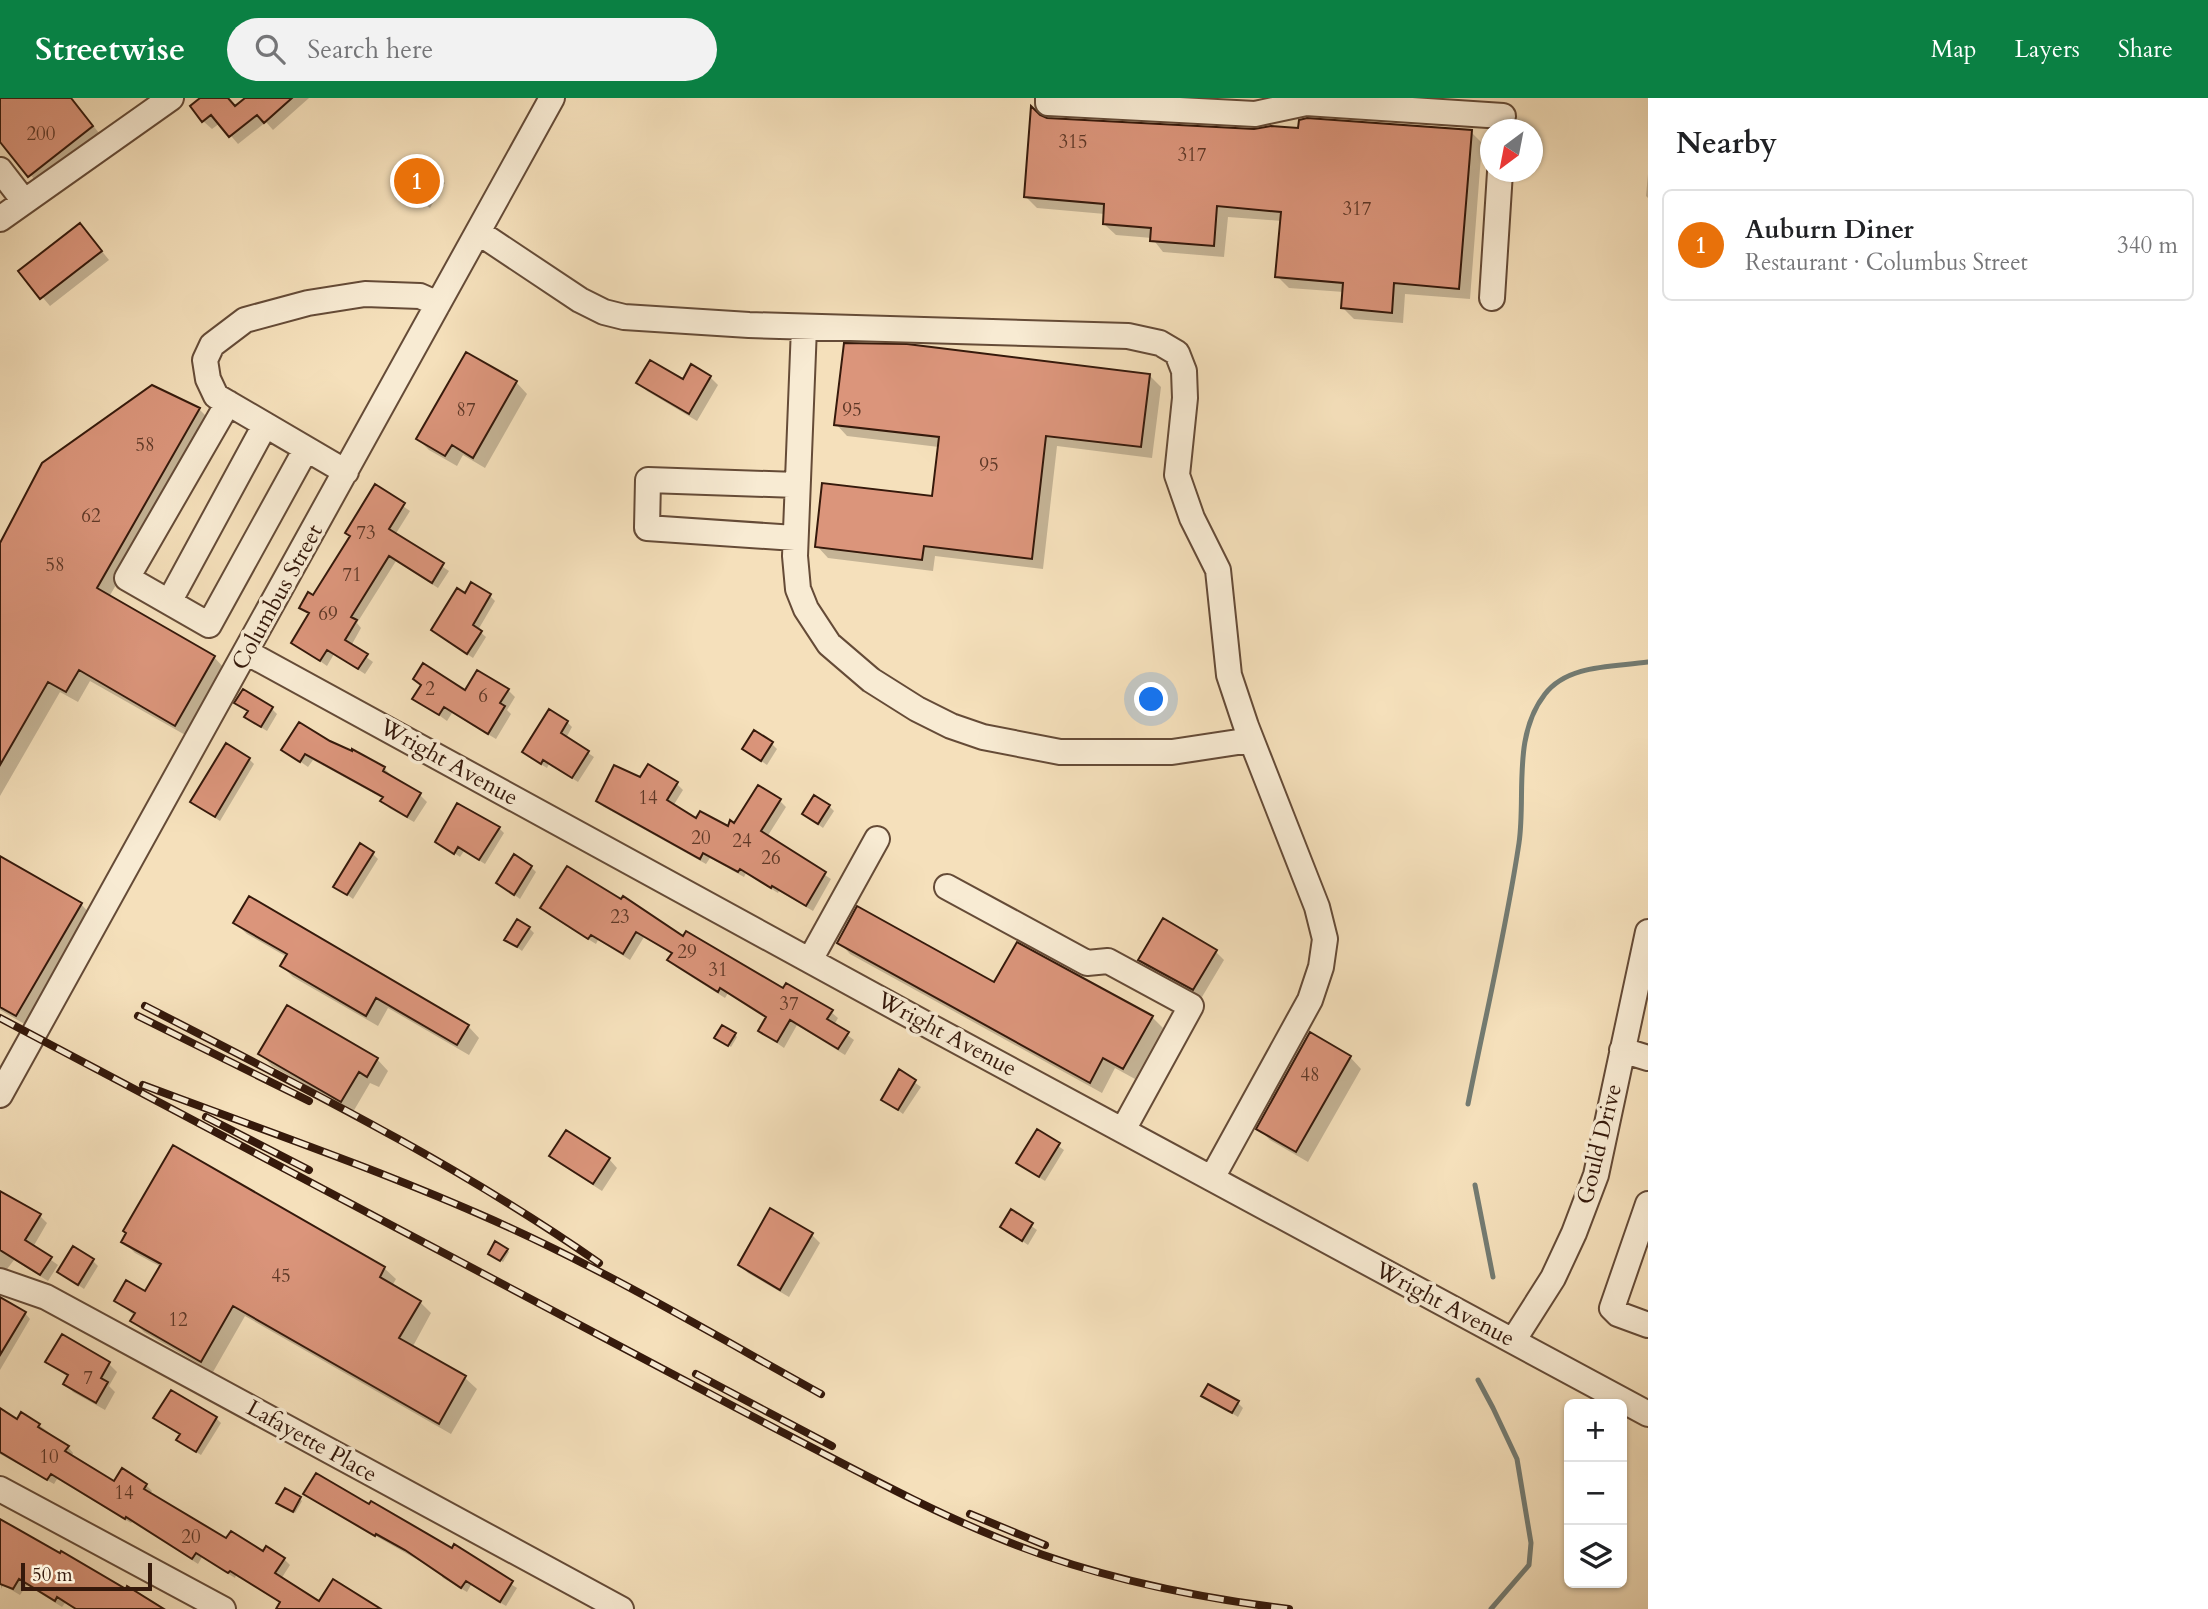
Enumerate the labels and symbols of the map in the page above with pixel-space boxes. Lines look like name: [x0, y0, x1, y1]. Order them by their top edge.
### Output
north arrow: [1480, 119, 1543, 182]
house number: 200: [26, 121, 56, 147]
house number: 315: [1058, 129, 1088, 155]
house number: 317: [1177, 142, 1207, 168]
pin: 1: [394, 155, 440, 207]
house number: 317: [1342, 196, 1372, 222]
house number: 87: [456, 397, 476, 423]
house number: 95: [842, 397, 862, 423]
house number: 58: [135, 432, 155, 458]
house number: 95: [979, 452, 999, 478]
house number: 62: [81, 503, 101, 529]
street label: Columbus Street: [224, 519, 330, 675]
house number: 73: [356, 520, 376, 546]
house number: 58: [45, 552, 65, 578]
house number: 71: [342, 562, 362, 588]
house number: 69: [318, 601, 338, 627]
house number: 2: [425, 676, 435, 702]
your location: [1134, 682, 1168, 716]
house number: 6: [478, 683, 488, 709]
street label: Wright Avenue: [373, 711, 524, 813]
house number: 14: [638, 785, 658, 811]
house number: 20: [691, 825, 711, 851]
house number: 24: [732, 828, 752, 854]
house number: 26: [761, 845, 781, 871]
house number: 23: [610, 904, 630, 930]
house number: 29: [677, 939, 697, 965]
house number: 31: [708, 957, 728, 983]
street label: Wright Avenue: [871, 984, 1022, 1084]
house number: 37: [779, 991, 799, 1017]
house number: 48: [1300, 1062, 1320, 1088]
street label: Gould Drive: [1569, 1081, 1629, 1207]
street label: Wright Avenue: [1369, 1254, 1520, 1354]
house number: 45: [271, 1263, 291, 1289]
house number: 12: [168, 1307, 188, 1333]
house number: 7: [83, 1365, 93, 1391]
street label: Lafayette Place: [241, 1392, 383, 1490]
house number: 10: [39, 1444, 59, 1470]
house number: 14: [114, 1480, 134, 1506]
house number: 20: [181, 1524, 201, 1550]
scale bar: [21, 1560, 152, 1592]

